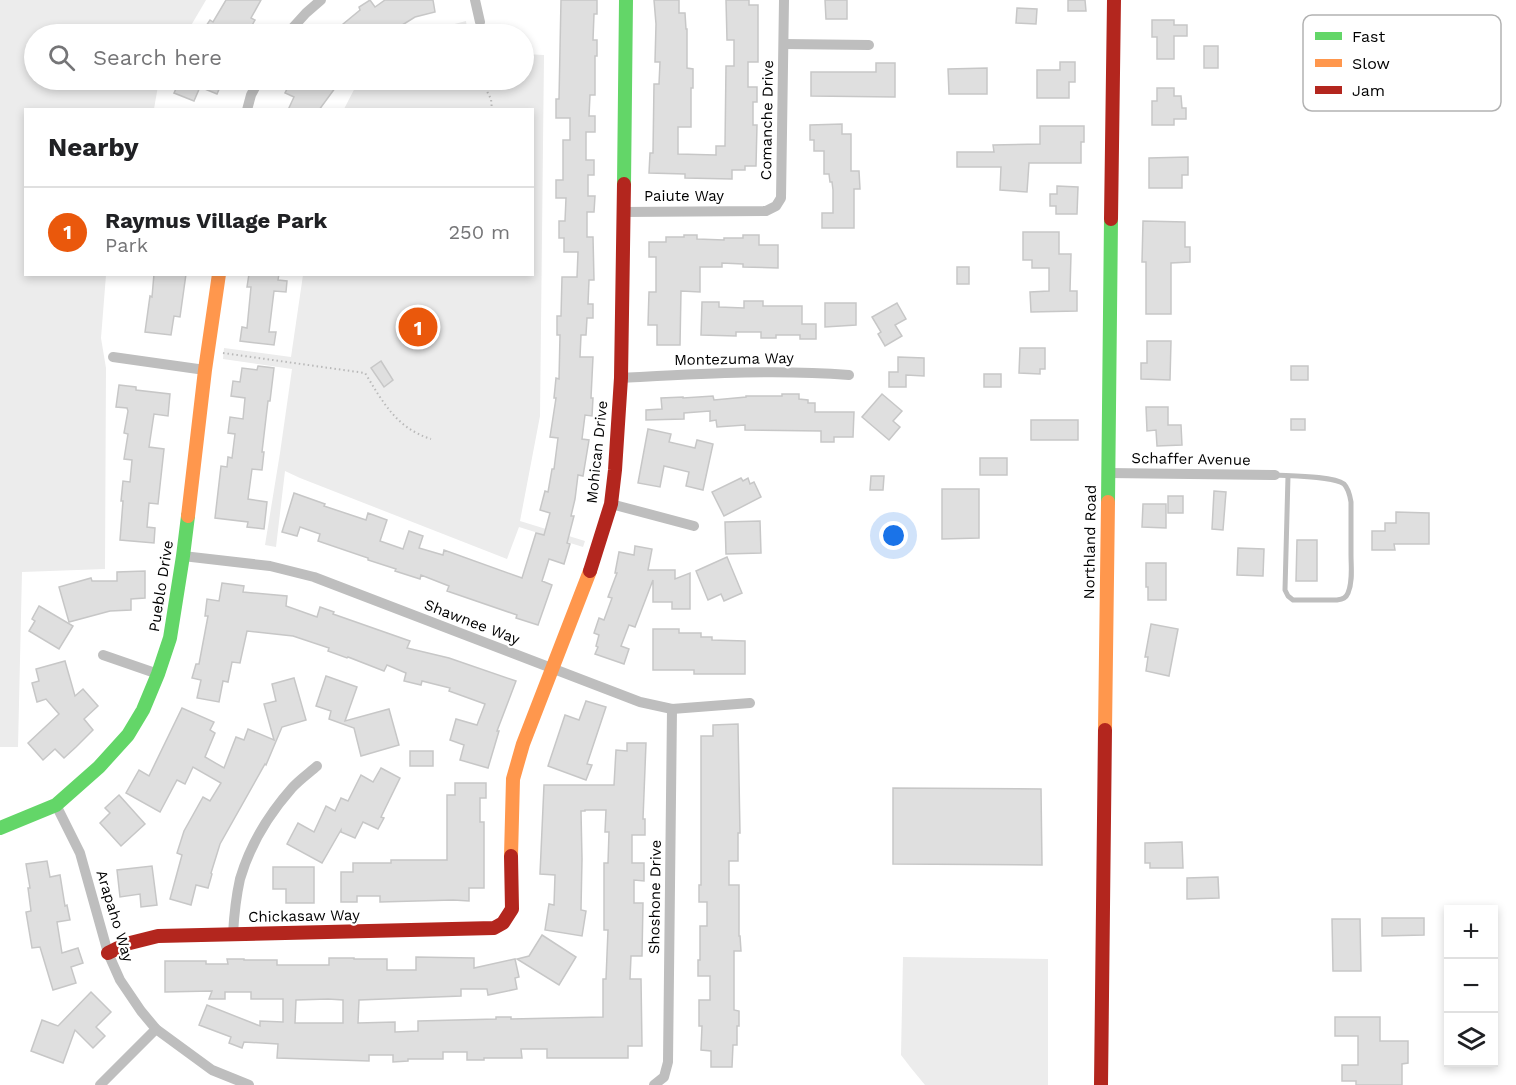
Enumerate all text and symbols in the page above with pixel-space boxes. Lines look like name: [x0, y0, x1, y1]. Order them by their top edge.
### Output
legend: [1303, 15, 1501, 111]
search box: [24, 24, 534, 90]
text: Fast: [1352, 27, 1385, 46]
icon: search: [45, 41, 78, 74]
text: Search here: [93, 45, 222, 70]
text: Slow: [1352, 54, 1390, 73]
street label: Comanche Drive: [757, 60, 777, 180]
text: Jam: [1352, 81, 1385, 100]
text: Nearby: [48, 132, 139, 162]
street label: Paiute Way: [644, 187, 724, 205]
text: Raymus Village Park: [105, 208, 327, 233]
text: 1: [63, 220, 72, 244]
text: 250 m: [448, 220, 510, 244]
text: Park: [105, 233, 148, 257]
pin: 1: [398, 304, 438, 350]
street label: Montezuma Way: [674, 349, 794, 369]
street label: Mohican Drive: [583, 400, 611, 504]
street label: Schaffer Avenue: [1131, 449, 1251, 469]
street label: Northland Road: [1080, 485, 1100, 599]
your location: [879, 521, 908, 550]
street label: Pueblo Drive: [145, 539, 177, 633]
street label: Shawnee Way: [422, 596, 522, 649]
street label: Shoshone Drive: [645, 840, 665, 954]
street label: Arapaho Way: [93, 868, 138, 964]
map controls: [1444, 905, 1498, 1067]
button: +: [1444, 905, 1498, 959]
street label: Chickasaw Way: [248, 906, 360, 926]
button: −: [1444, 959, 1498, 1013]
button: layers: [1444, 1013, 1498, 1067]

